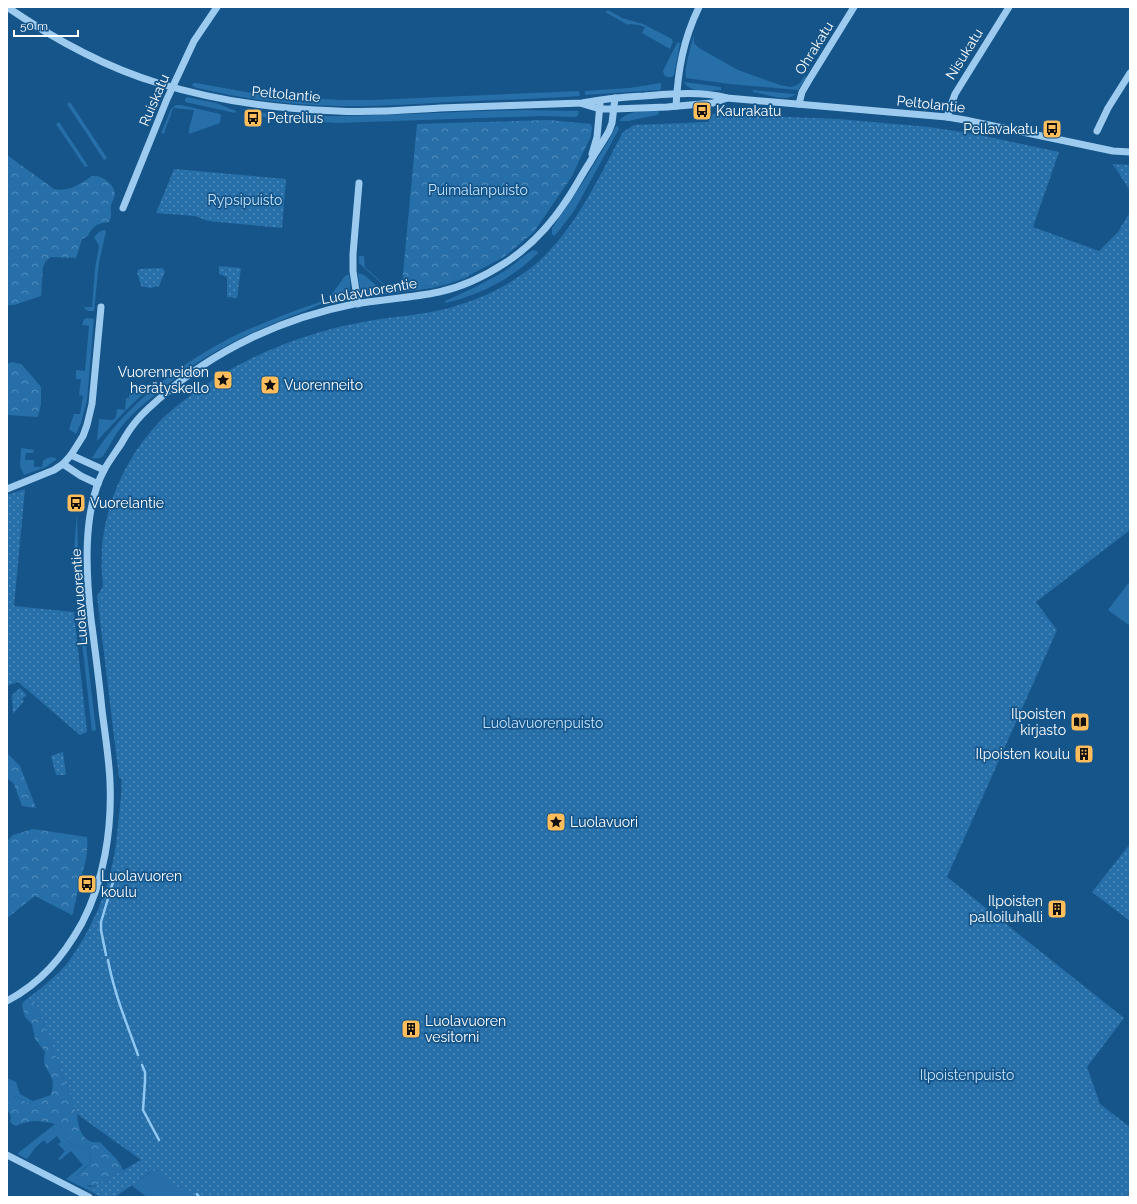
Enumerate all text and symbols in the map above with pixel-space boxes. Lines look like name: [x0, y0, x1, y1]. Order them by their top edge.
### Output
scale bar: [14, 12, 78, 38]
text: 50 m: [20, 19, 48, 33]
street label: Ohrakatu: [792, 19, 836, 77]
street label: Nisukatu: [942, 26, 986, 82]
street label: Ruiskatu: [136, 71, 172, 129]
street label: Peltolantie: [251, 83, 321, 105]
street label: Peltolantie: [896, 92, 966, 116]
bus stop icon: Kaurakatu: [691, 100, 713, 122]
place label: Kaurakatu: [716, 103, 781, 119]
bus stop icon: Petrelius: [242, 107, 264, 129]
place label: Petrelius: [267, 110, 323, 126]
bus stop icon: Pellavakatu: [1041, 118, 1063, 140]
place label: Pellavakatu: [963, 121, 1038, 137]
park label: Puimalanpuisto: [428, 182, 528, 198]
park label: Rypsipuisto: [208, 192, 282, 208]
street label: Luolavuorentie: [320, 275, 418, 307]
place label: Vuorenneidon herätyskello: [118, 364, 209, 396]
place icon: Vuorenneidon herätyskello: [212, 369, 234, 391]
place icon: Vuorenneito: [259, 374, 281, 396]
place label: Vuorenneito: [284, 377, 363, 393]
bus stop icon: Vuorelantie: [65, 492, 87, 514]
place label: Vuorelantie: [90, 495, 164, 511]
street label: Luolavuorentie: [68, 548, 90, 646]
place label: Ilpoisten kirjasto: [1011, 706, 1066, 738]
library icon: Ilpoisten kirjasto: [1069, 711, 1091, 733]
park label: Luolavuorenpuisto: [483, 715, 603, 731]
building icon: Ilpoisten koulu: [1073, 743, 1095, 765]
place label: Ilpoisten koulu: [976, 746, 1070, 762]
place icon: Luolavuori: [545, 811, 567, 833]
place label: Luolavuori: [570, 814, 638, 830]
place label: Luolavuoren koulu: [101, 868, 182, 900]
bus stop icon: Luolavuoren koulu: [76, 873, 98, 895]
place label: Ilpoisten palloiluhalli: [969, 893, 1043, 925]
building icon: Ilpoisten palloiluhalli: [1046, 898, 1068, 920]
place label: Luolavuoren vesitorni: [425, 1013, 506, 1045]
building icon: Luolavuoren vesitorni: [400, 1018, 422, 1040]
park label: Ilpoistenpuisto: [920, 1067, 1014, 1083]

